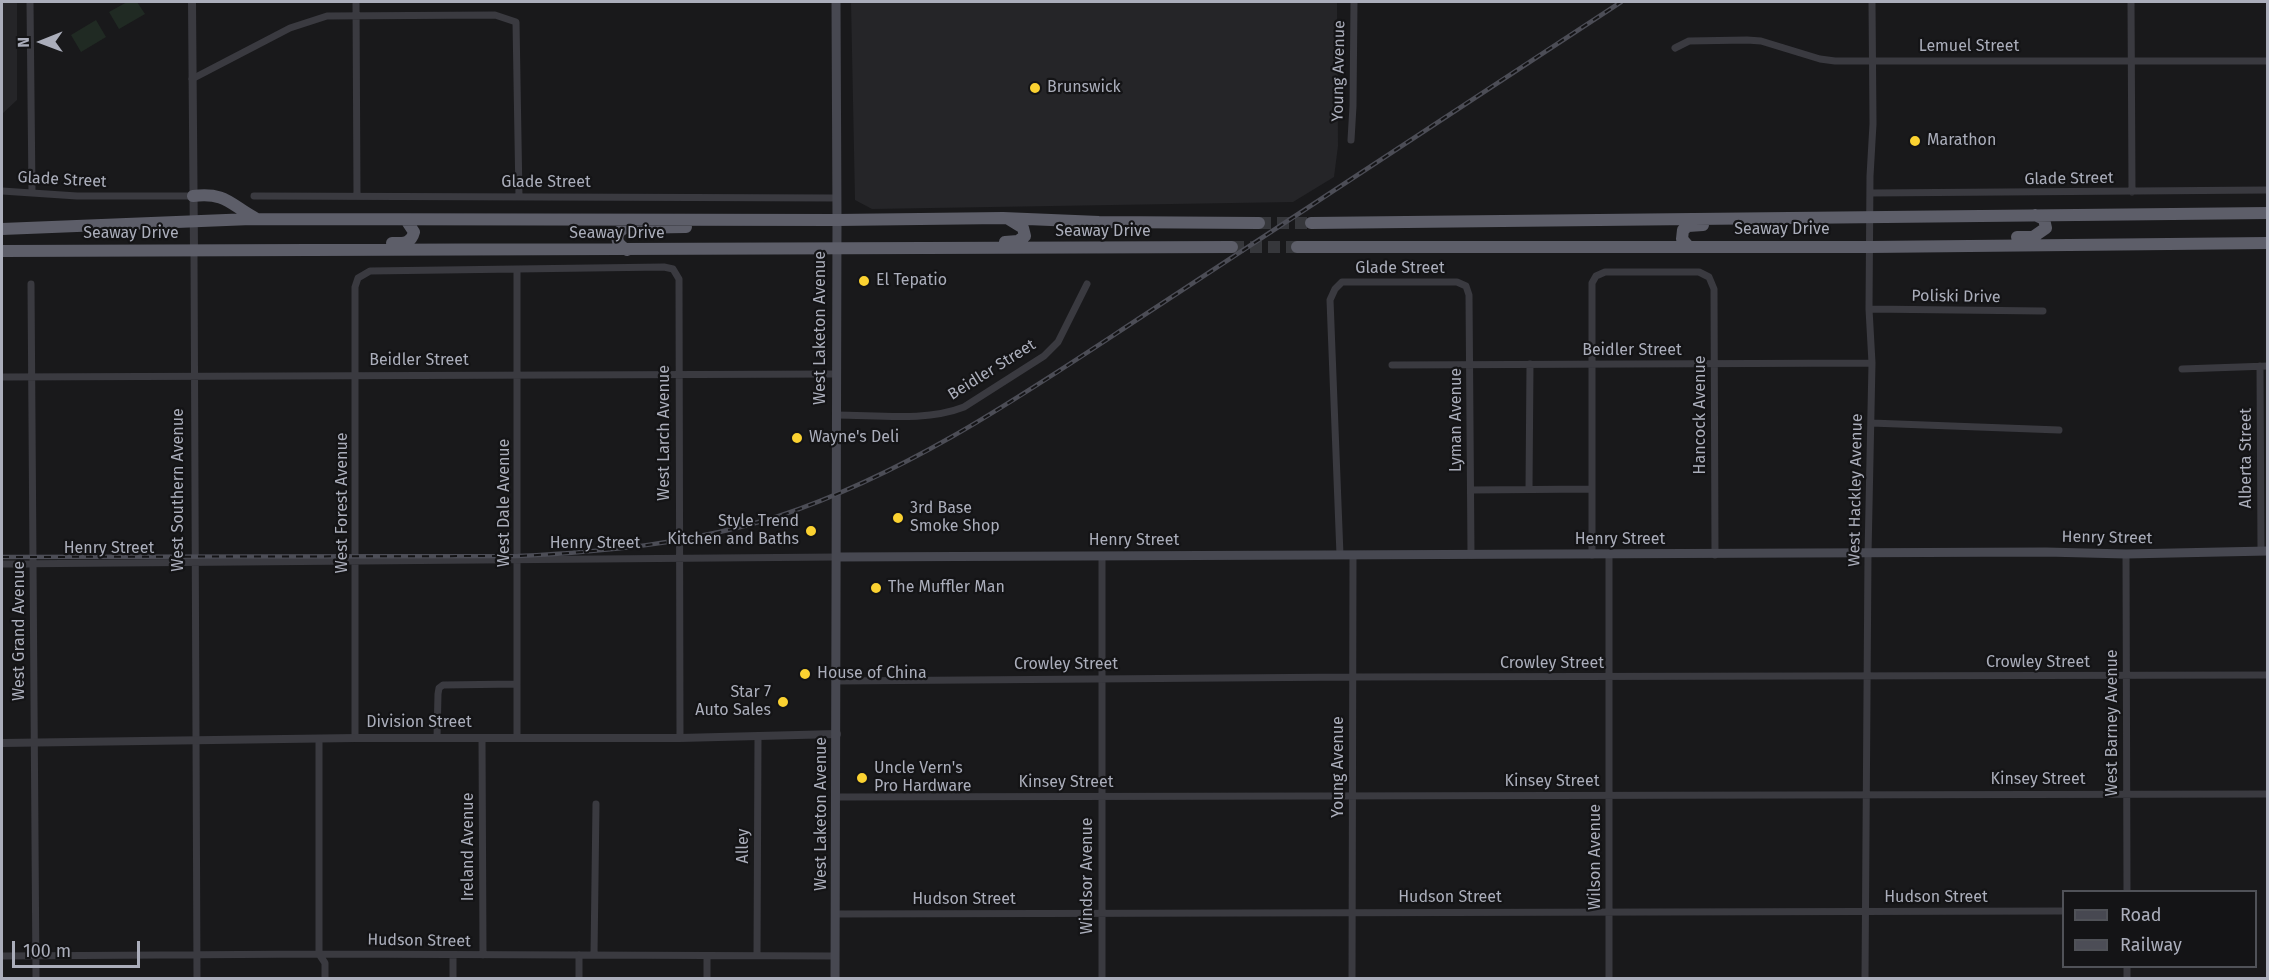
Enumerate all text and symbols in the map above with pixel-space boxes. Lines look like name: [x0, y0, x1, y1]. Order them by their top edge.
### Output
north arrow: [12, 12, 72, 72]
street label: Young Avenue: [1329, 20, 1349, 122]
text: N: [14, 37, 33, 48]
street label: Lemuel Street: [1919, 37, 2019, 57]
place label: Brunswick: [1047, 78, 1121, 98]
marker: Brunswick: [1028, 81, 1042, 95]
place label: Marathon: [1927, 131, 1996, 151]
marker: Marathon: [1908, 134, 1922, 148]
street label: Glade Street: [17, 168, 107, 192]
street label: Glade Street: [2024, 169, 2114, 189]
street label: Glade Street: [501, 173, 591, 193]
street label: Seaway Drive: [1734, 220, 1830, 240]
street label: Seaway Drive: [1055, 222, 1151, 242]
street label: Seaway Drive: [83, 224, 179, 244]
street label: Seaway Drive: [569, 224, 665, 244]
street label: West Laketon Avenue: [811, 251, 831, 405]
street label: Glade Street: [1355, 259, 1445, 279]
place label: El Tepatio: [876, 271, 947, 291]
marker: El Tepatio: [857, 274, 871, 288]
street label: Poliski Drive: [1911, 287, 2001, 307]
street label: Beidler Street: [945, 335, 1039, 405]
street label: Beidler Street: [1582, 341, 1682, 361]
street label: Beidler Street: [369, 351, 469, 371]
street label: Hancock Avenue: [1691, 356, 1711, 474]
street label: West Larch Avenue: [655, 365, 675, 501]
street label: Lyman Avenue: [1447, 368, 1467, 472]
street label: West Southern Avenue: [169, 408, 189, 572]
street label: Alberta Street: [2237, 408, 2257, 508]
street label: West Hackley Avenue: [1845, 413, 1867, 567]
place label: Wayne's Deli: [809, 428, 899, 448]
marker: Wayne's Deli: [790, 431, 804, 445]
street label: West Forest Avenue: [333, 433, 353, 573]
street label: West Dale Avenue: [495, 439, 515, 567]
place label: 3rd Base Smoke Shop: [910, 499, 1000, 537]
marker: 3rd Base Smoke Shop: [891, 511, 905, 525]
place label: Style Trend Kitchen and Baths: [667, 512, 799, 550]
marker: Style Trend Kitchen and Baths: [804, 524, 818, 538]
street label: Henry Street: [2062, 528, 2152, 548]
street label: Henry Street: [1575, 530, 1665, 550]
street label: Henry Street: [1089, 531, 1179, 551]
street label: Henry Street: [550, 534, 640, 554]
street label: Henry Street: [64, 539, 154, 559]
street label: West Grand Avenue: [10, 561, 30, 701]
place label: The Muffler Man: [888, 578, 1005, 598]
marker: The Muffler Man: [869, 581, 883, 595]
street label: West Barney Avenue: [2103, 649, 2123, 797]
street label: Crowley Street: [1986, 653, 2090, 673]
street label: Crowley Street: [1500, 654, 1604, 674]
street label: Crowley Street: [1014, 655, 1118, 675]
place label: House of China: [817, 664, 927, 684]
marker: House of China: [798, 667, 812, 681]
place label: Star 7 Auto Sales: [695, 683, 771, 721]
marker: Star 7 Auto Sales: [776, 695, 790, 709]
street label: Division Street: [366, 713, 472, 733]
street label: Young Avenue: [1329, 716, 1349, 818]
street label: West Laketon Avenue: [812, 737, 832, 891]
place label: Uncle Vern's Pro Hardware: [874, 759, 972, 797]
street label: Kinsey Street: [1991, 770, 2085, 790]
marker: Uncle Vern's Pro Hardware: [855, 771, 869, 785]
street label: Kinsey Street: [1505, 772, 1599, 792]
street label: Kinsey Street: [1019, 773, 1113, 793]
street label: Ireland Avenue: [459, 793, 479, 901]
street label: Wilson Avenue: [1586, 804, 1606, 910]
street label: Windsor Avenue: [1078, 817, 1098, 935]
street label: Alley: [734, 829, 754, 863]
street label: Hudson Street: [1398, 888, 1502, 908]
street label: Hudson Street: [1884, 888, 1988, 908]
street label: Hudson Street: [912, 890, 1016, 910]
legend: [2062, 890, 2257, 968]
text: Road: [2120, 904, 2162, 926]
scale bar: [15, 929, 142, 967]
street label: Hudson Street: [367, 930, 471, 952]
text: Railway: [2120, 934, 2182, 956]
text: 100 m: [23, 940, 71, 962]

